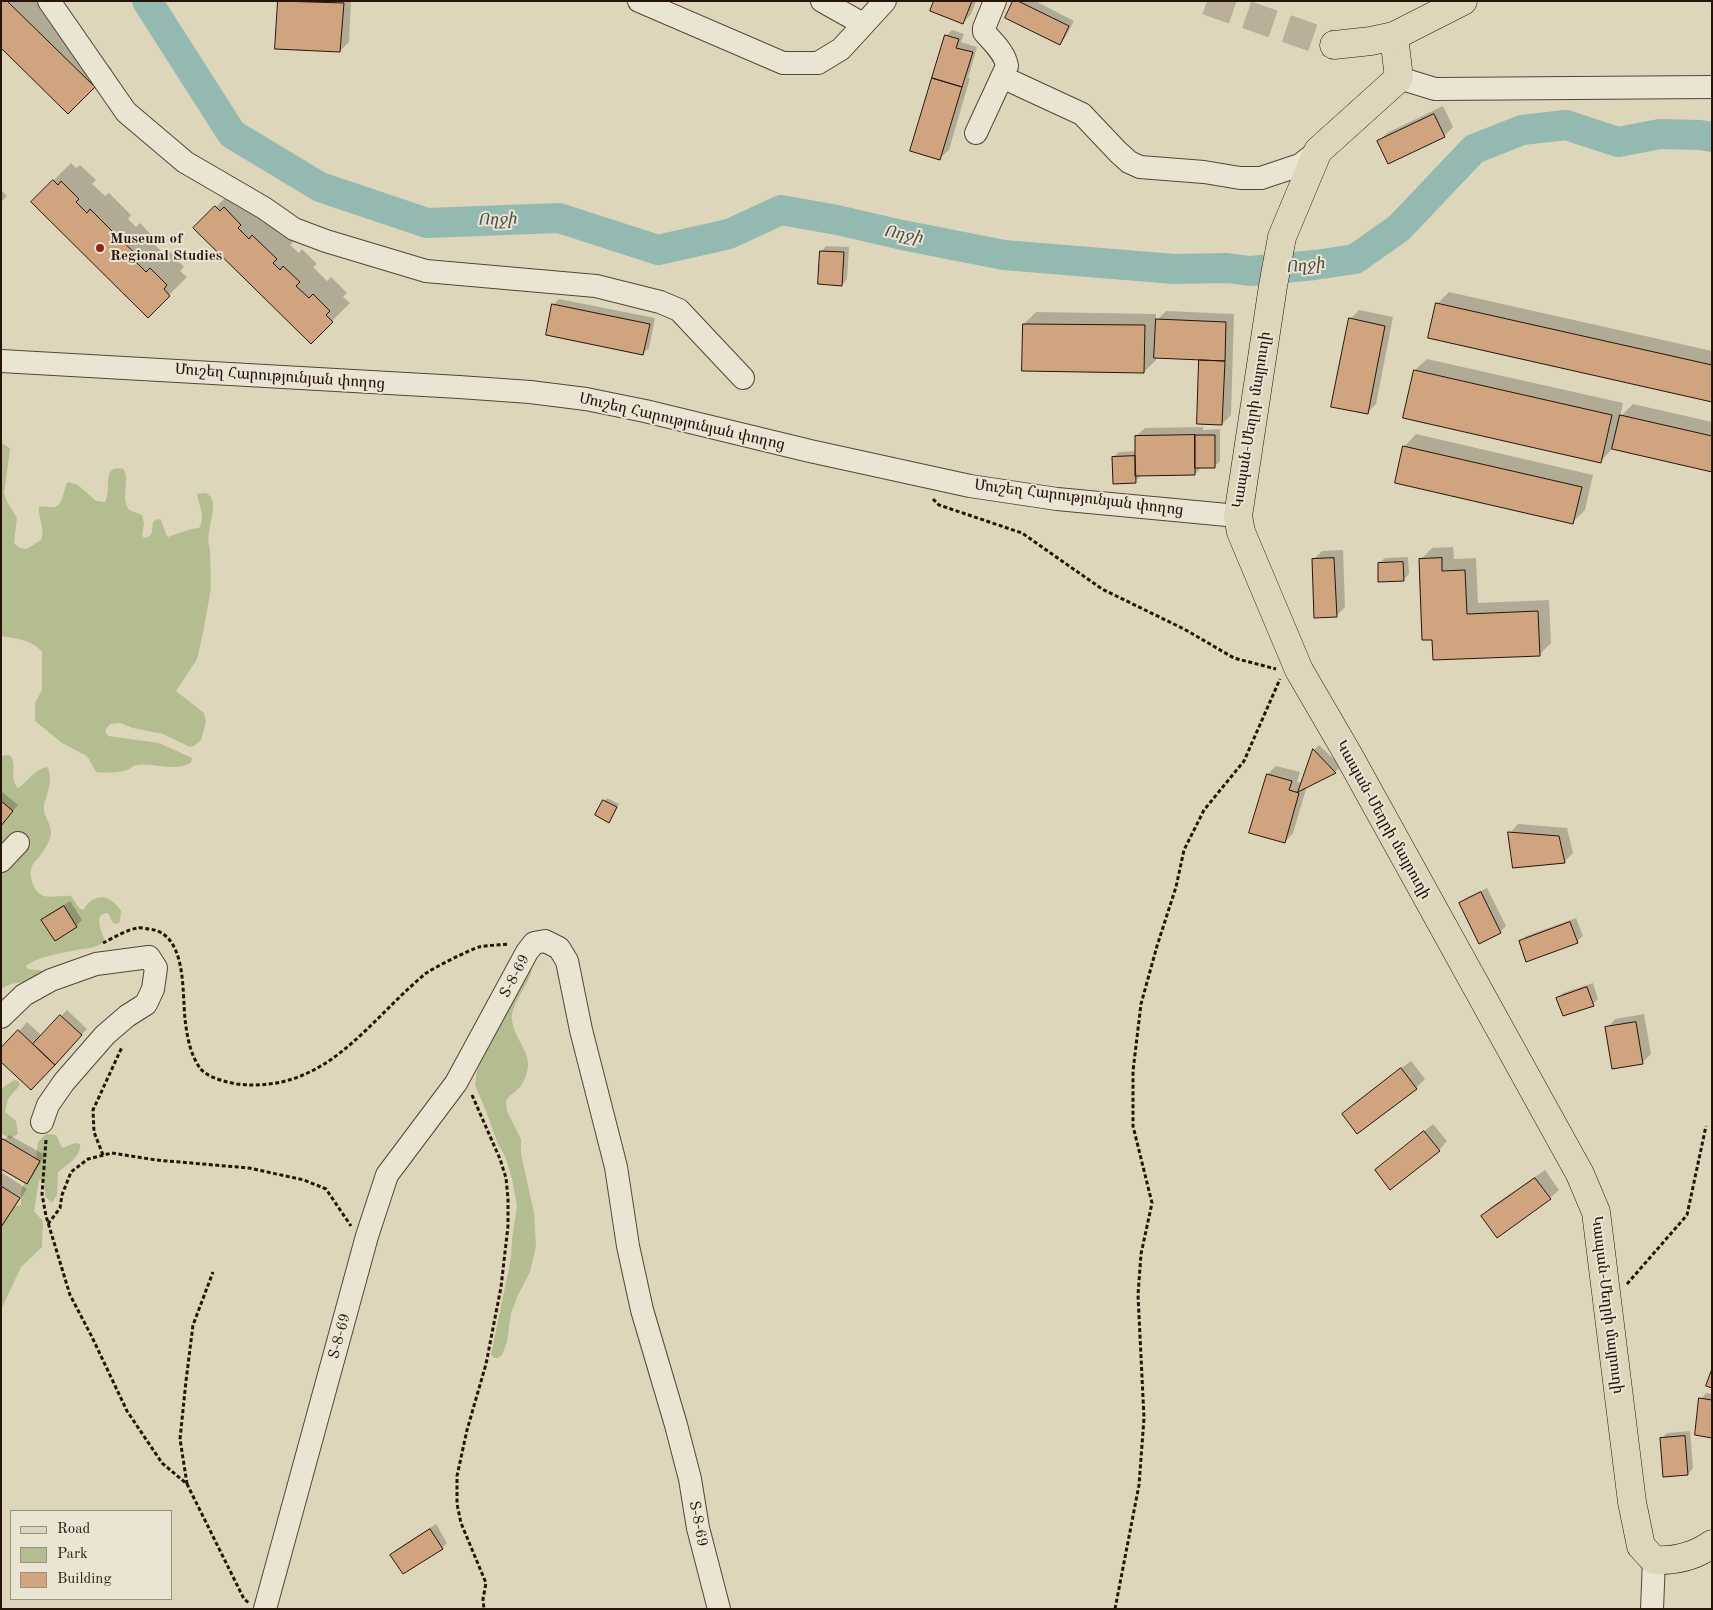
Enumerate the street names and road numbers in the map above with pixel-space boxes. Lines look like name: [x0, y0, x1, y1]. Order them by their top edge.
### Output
street label: Կապան-Մեղրի մայրուղի: [1229, 330, 1275, 510]
street label: Մուշեղ Հարությունյան փողոց: [174, 361, 386, 393]
street label: Մուշեղ Հարությունյան փողոց: [577, 390, 787, 454]
street label: Մուշեղ Հարությունյան փողոց: [973, 476, 1185, 520]
street label: Կապան-Մեղրի մայրուղի: [1332, 738, 1434, 902]
street label: Տ-8-69: [496, 951, 534, 1001]
street label: Կապան-Մեղրի մայրուղի: [1587, 1215, 1627, 1395]
street label: Տ-8-69: [325, 1311, 355, 1361]
street label: Տ-8-69: [685, 1500, 711, 1548]

